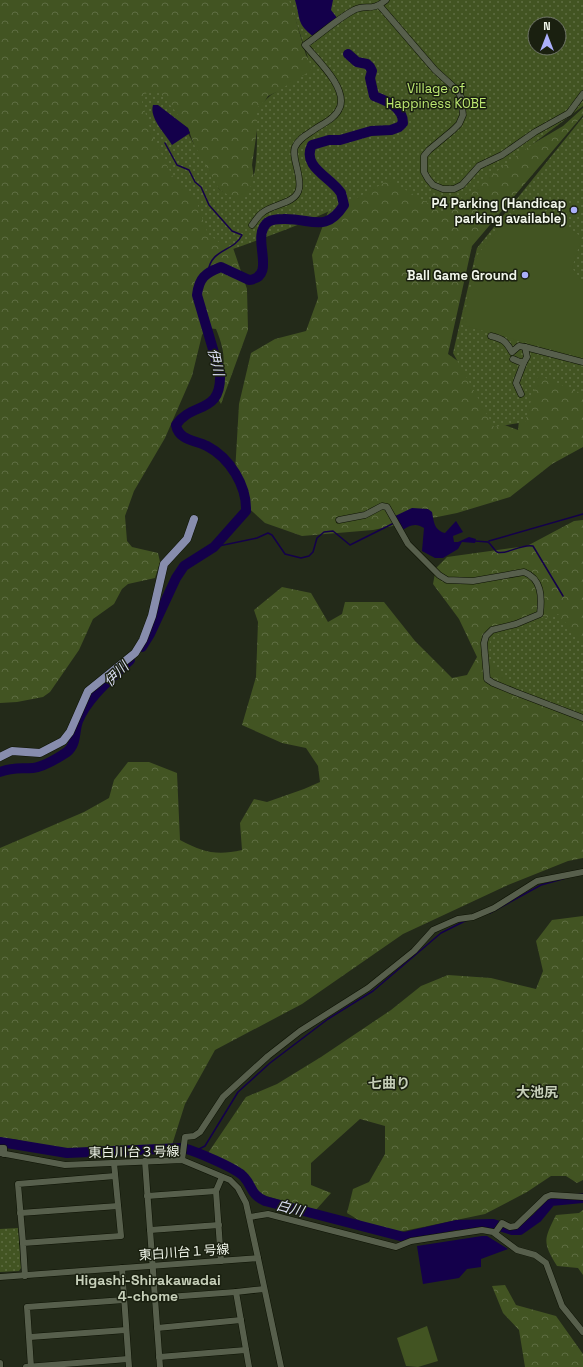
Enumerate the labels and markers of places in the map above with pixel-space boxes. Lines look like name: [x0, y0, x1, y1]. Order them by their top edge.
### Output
place label: P4 Parking (Handicap parking available): [431, 195, 566, 227]
marker: P4 Parking (Handicap parking available): [569, 205, 579, 215]
place label: Ball Game Ground: [407, 267, 517, 284]
marker: Ball Game Ground: [520, 270, 530, 280]

